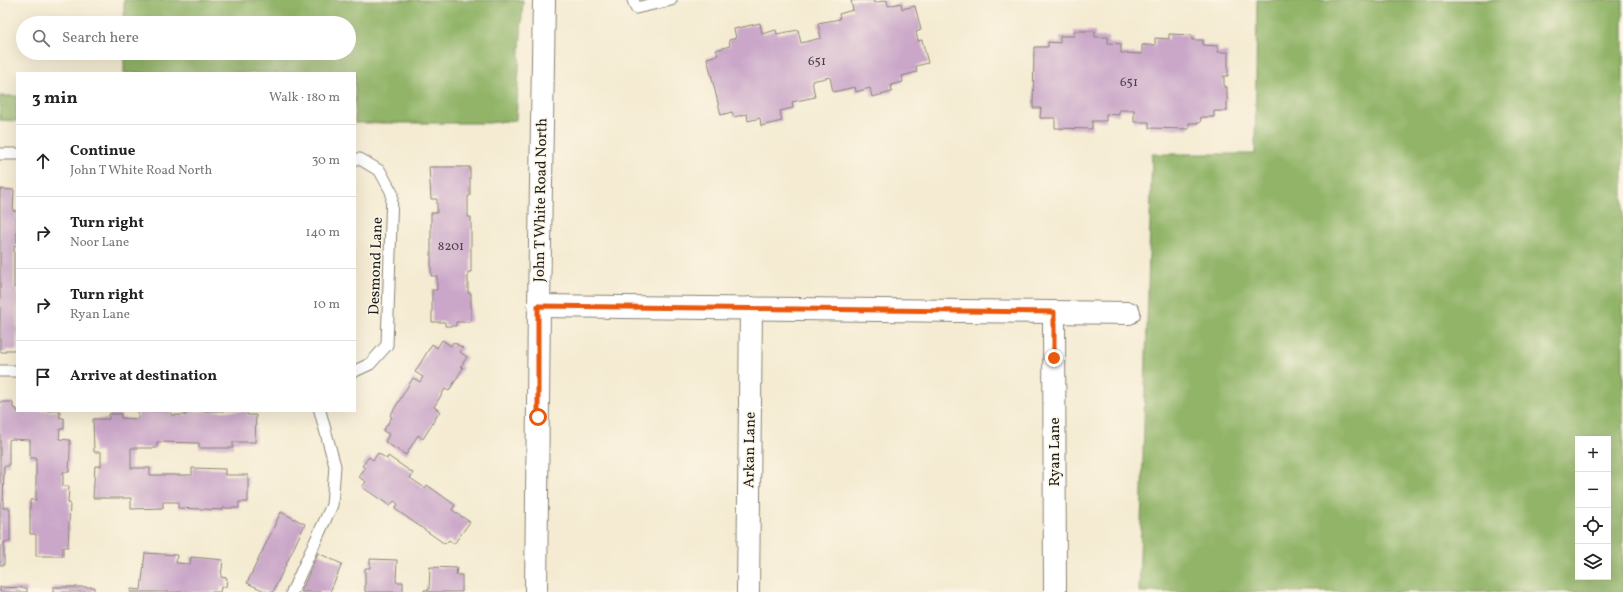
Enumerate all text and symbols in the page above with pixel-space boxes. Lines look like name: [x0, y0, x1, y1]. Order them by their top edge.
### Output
search box: [16, 16, 356, 60]
icon: search: [30, 27, 52, 49]
text: Search here: [62, 28, 139, 49]
house number: 651: [808, 53, 826, 71]
house number: 651: [1120, 74, 1138, 92]
text: 3 min: [32, 87, 78, 110]
text: Walk · 180 m: [269, 89, 340, 107]
street label: John T White Road North: [530, 118, 553, 282]
text: Continue: [70, 141, 135, 162]
icon: ahead: [32, 150, 54, 172]
text: 30 m: [312, 152, 340, 170]
text: John T White Road North: [70, 162, 212, 180]
text: Turn right: [70, 213, 144, 234]
street label: Desmond Lane: [364, 217, 389, 315]
icon: right: [32, 222, 54, 244]
text: 140 m: [306, 224, 340, 242]
text: Noor Lane: [70, 234, 129, 252]
house number: 8201: [438, 238, 464, 256]
text: Turn right: [70, 285, 144, 306]
icon: right: [32, 294, 54, 316]
text: 10 m: [313, 296, 340, 314]
text: Ryan Lane: [70, 306, 130, 324]
route end: [1045, 349, 1063, 367]
icon: arrive: [32, 366, 54, 388]
text: Arrive at destination: [70, 366, 217, 387]
route start: [529, 408, 547, 426]
street label: Arkan Lane: [739, 412, 762, 488]
street label: Ryan Lane: [1045, 417, 1066, 487]
map controls: [1575, 436, 1611, 580]
button: +: [1575, 436, 1611, 472]
button: −: [1575, 472, 1611, 508]
button: locate: [1575, 508, 1611, 544]
button: layers: [1575, 544, 1611, 580]

